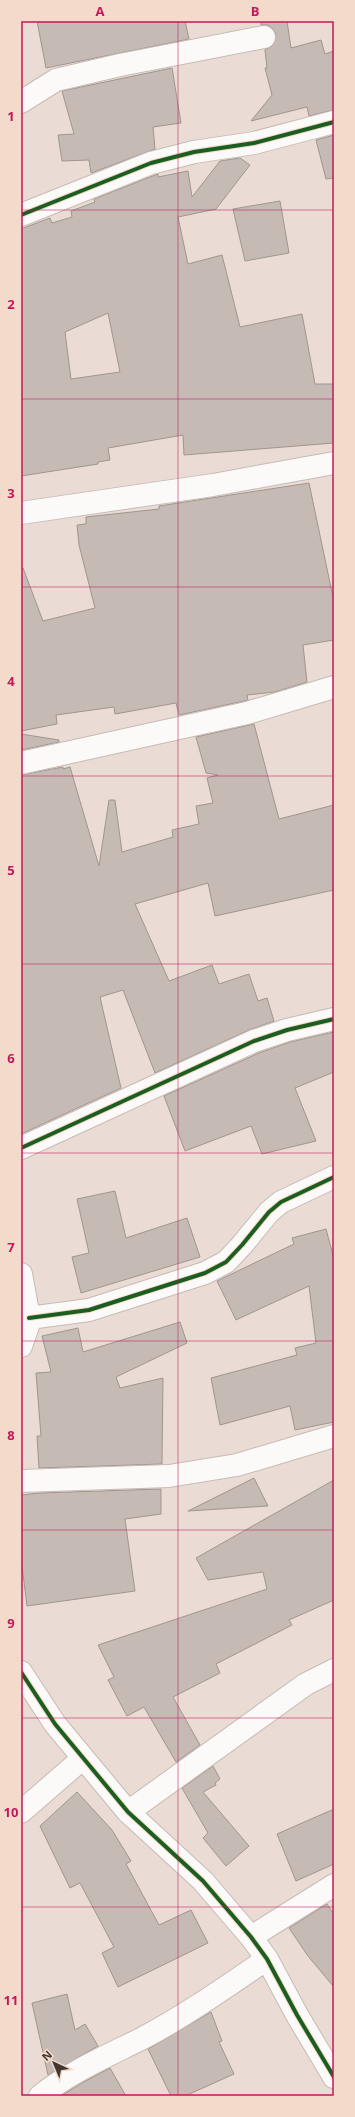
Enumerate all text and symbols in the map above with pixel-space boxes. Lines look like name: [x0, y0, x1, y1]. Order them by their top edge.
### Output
text: A: [96, 2, 105, 20]
text: B: [251, 2, 260, 20]
text: 1: [7, 107, 15, 125]
text: 2: [7, 295, 15, 313]
text: 3: [7, 484, 15, 502]
text: 4: [7, 672, 15, 690]
text: 5: [7, 861, 15, 879]
text: 6: [7, 1049, 15, 1067]
text: 7: [7, 1238, 15, 1256]
text: 8: [7, 1426, 15, 1444]
text: 9: [7, 1614, 15, 1632]
text: 10: [4, 1803, 18, 1821]
text: 11: [4, 1991, 18, 2009]
north arrow: [34, 2043, 74, 2083]
text: N: [38, 2047, 55, 2064]

